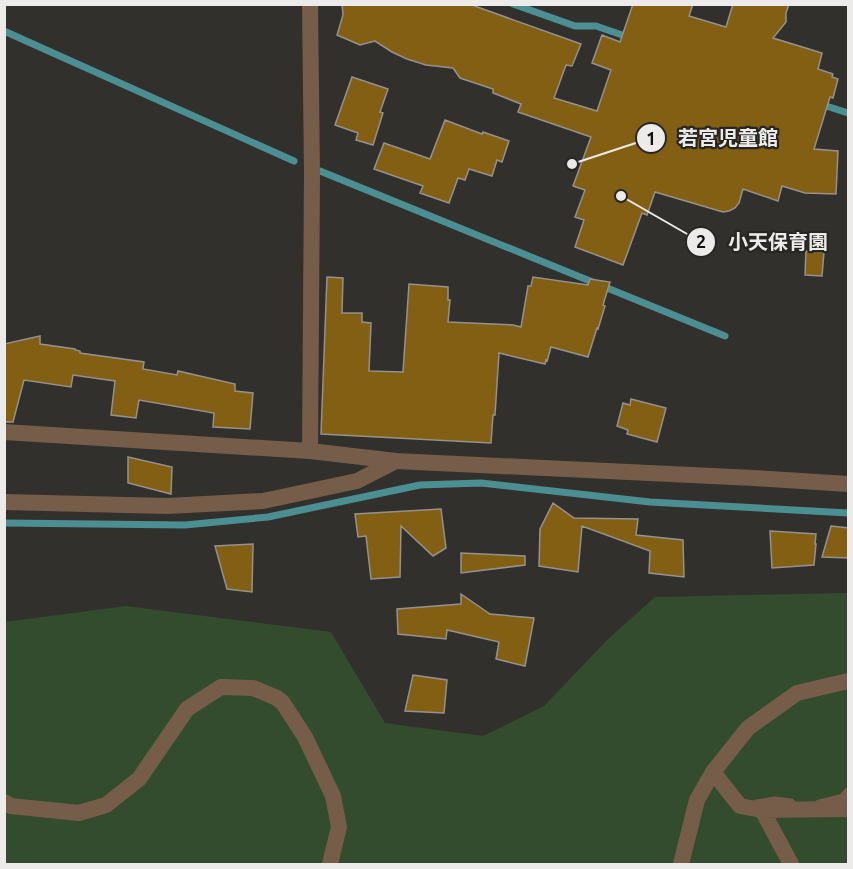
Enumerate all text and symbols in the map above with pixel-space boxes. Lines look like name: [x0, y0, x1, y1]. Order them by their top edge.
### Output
callout: 若宮児童館: [636, 119, 790, 157]
text: 若宮児童館: [678, 126, 778, 149]
text: 1: [646, 128, 656, 148]
callout: 小天保育園: [686, 223, 840, 261]
text: 小天保育園: [728, 230, 828, 253]
text: 2: [696, 231, 706, 251]

